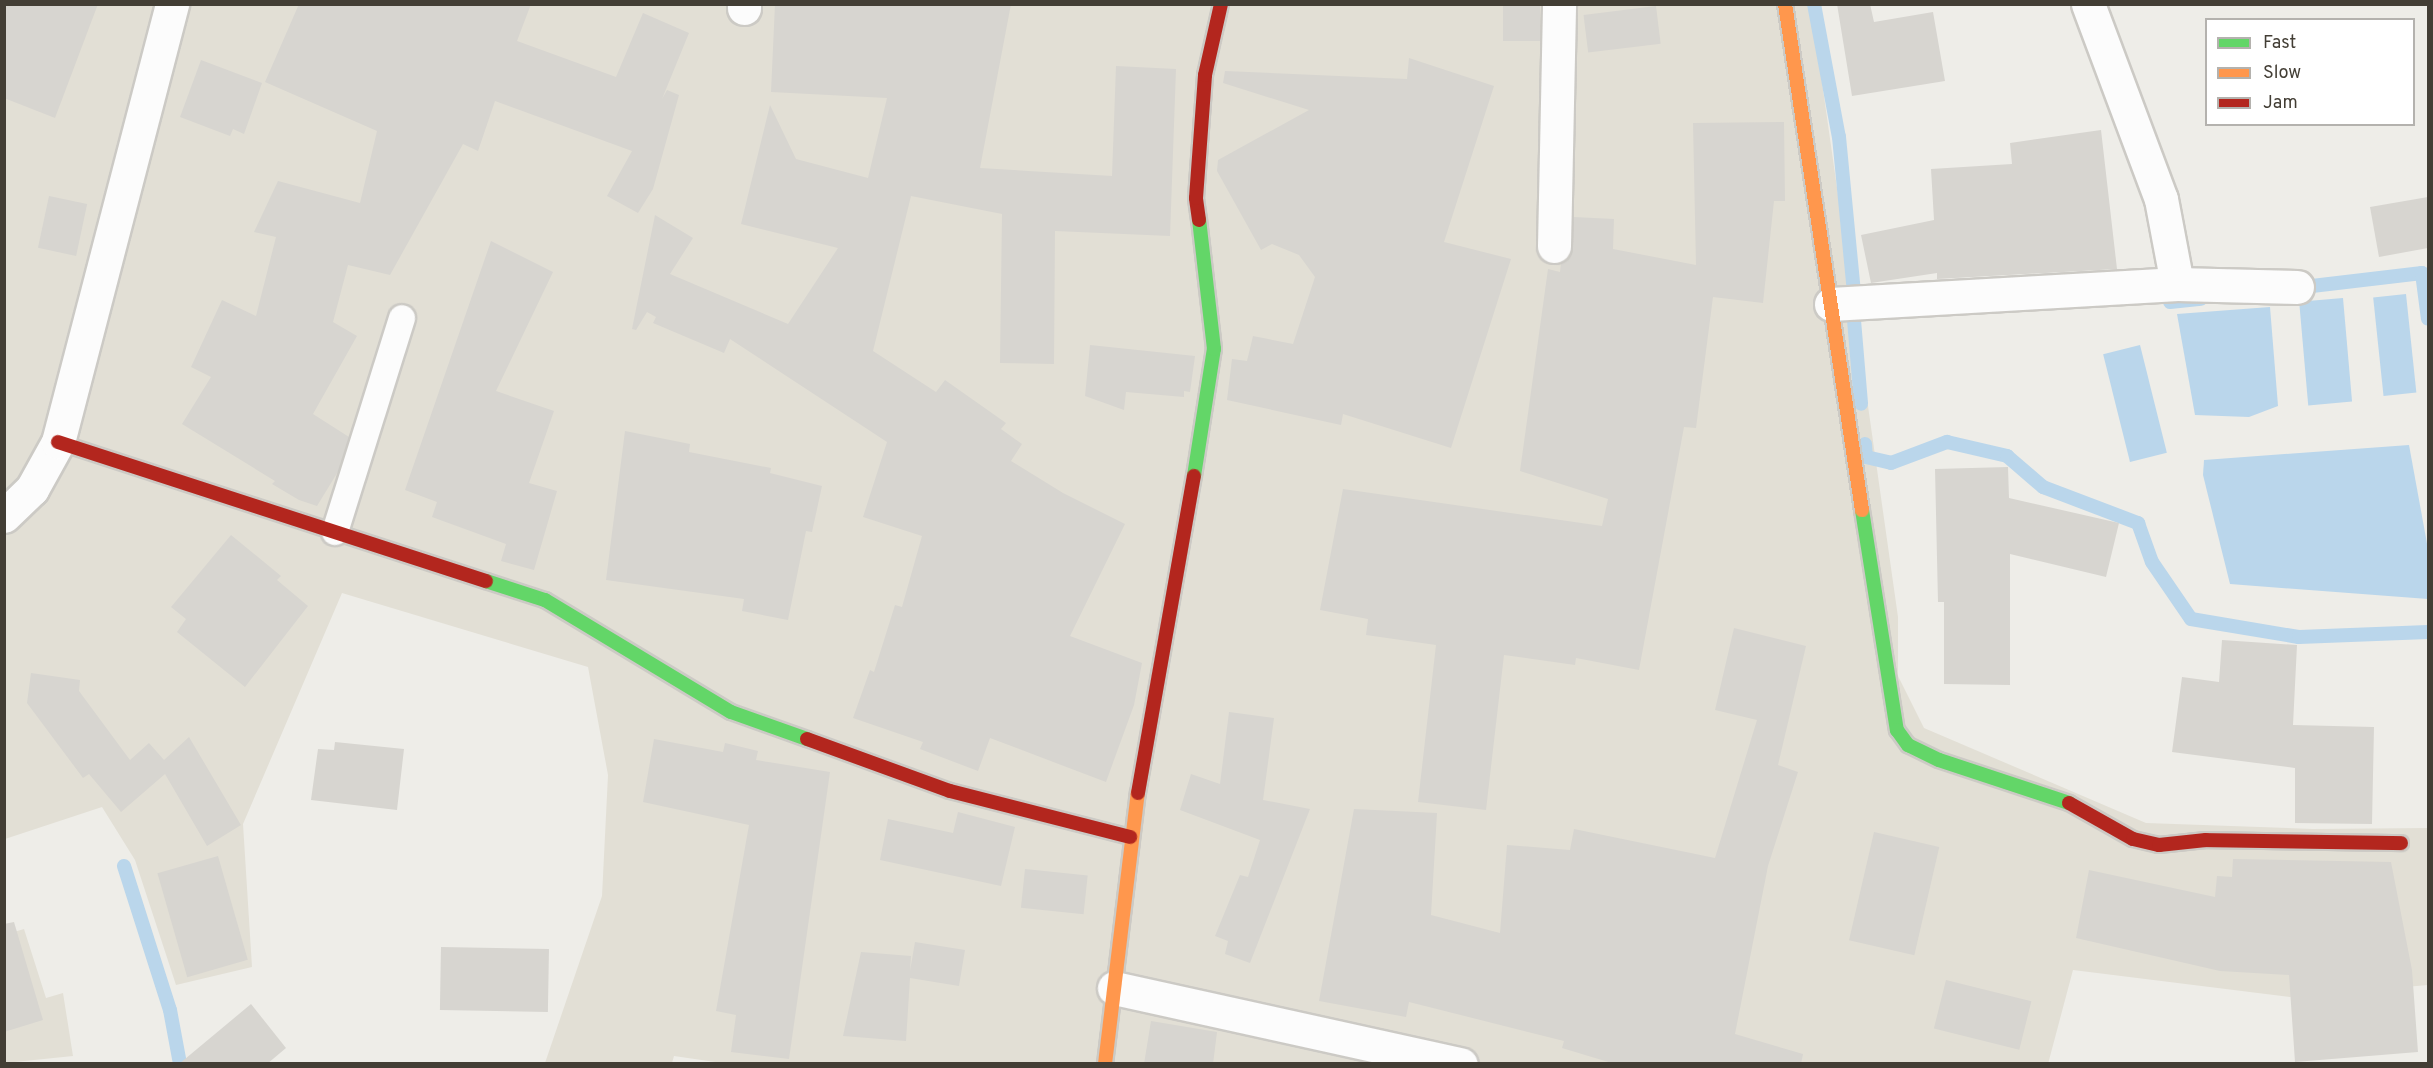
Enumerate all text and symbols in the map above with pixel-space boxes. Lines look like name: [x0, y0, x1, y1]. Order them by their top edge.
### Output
legend: [2205, 18, 2415, 126]
text: Fast: [2263, 32, 2296, 55]
text: Slow: [2263, 62, 2301, 85]
text: Jam: [2263, 92, 2298, 115]

